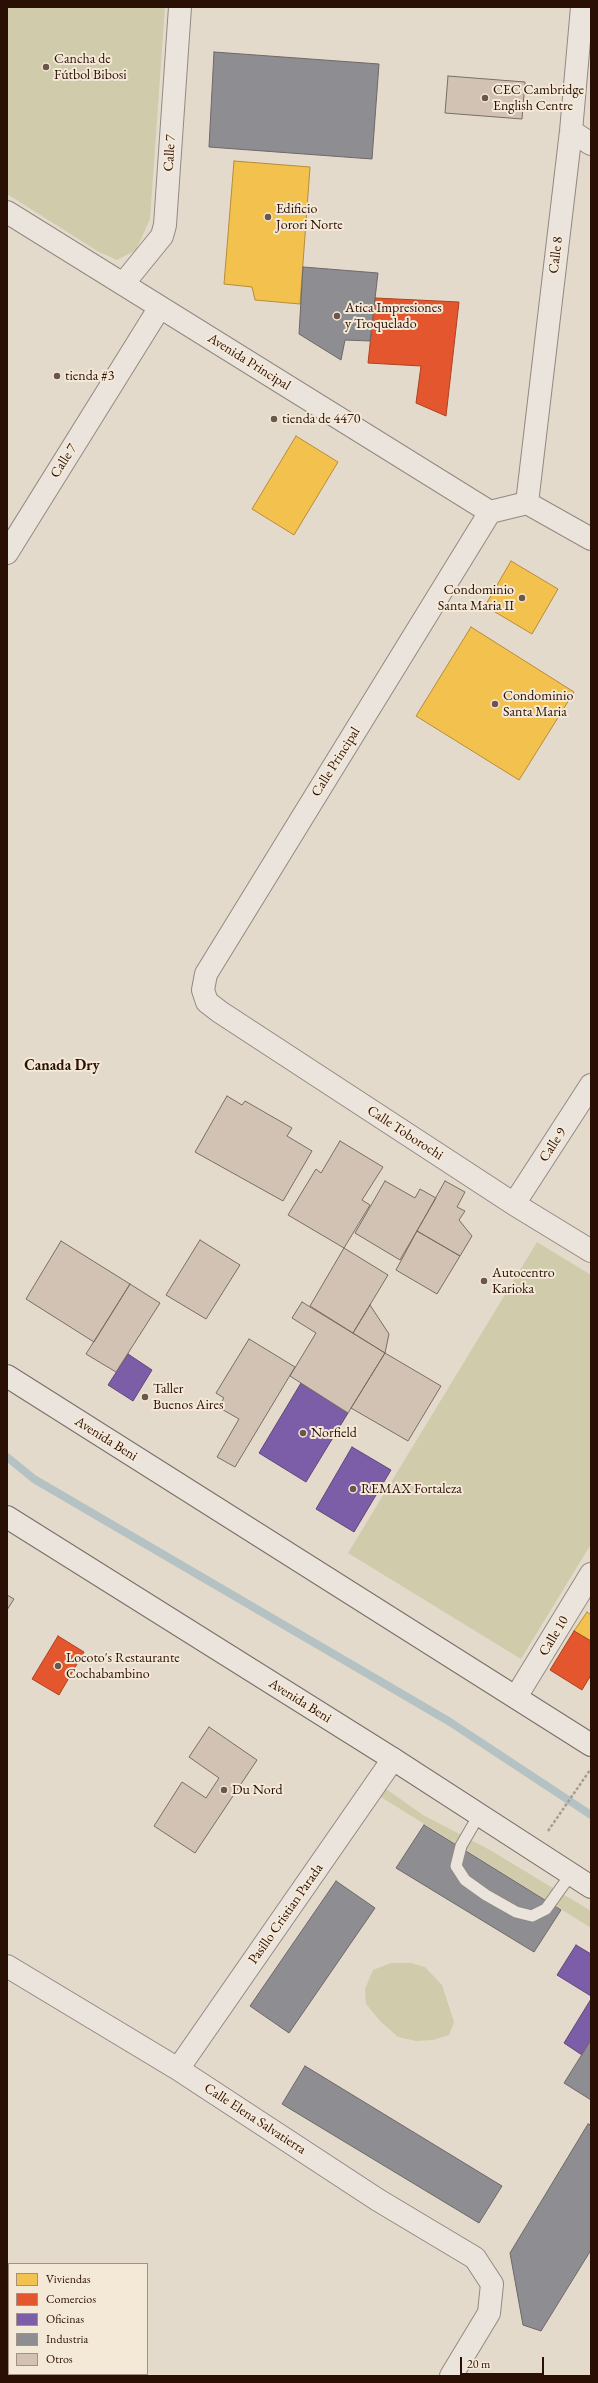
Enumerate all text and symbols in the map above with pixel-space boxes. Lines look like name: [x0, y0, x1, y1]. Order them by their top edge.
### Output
place label: Cancha de Fútbol Bibosi: [54, 51, 127, 84]
marker: Cancha de Fútbol Bibosi: [41, 62, 51, 72]
place label: CEC Cambridge English Centre: [493, 82, 584, 114]
marker: CEC Cambridge English Centre: [480, 93, 490, 103]
street label: Calle 7: [160, 134, 180, 172]
place label: Edificio Jorori Norte: [276, 201, 343, 234]
marker: Edificio Jorori Norte: [263, 212, 273, 222]
street label: Calle 8: [545, 236, 567, 274]
place label: Atica Impresiones y Troquelado: [345, 300, 442, 332]
marker: Atica Impresiones y Troquelado: [332, 311, 342, 321]
street label: Avenida Principal: [204, 330, 294, 394]
place label: tienda #3: [65, 368, 114, 384]
marker: tienda #3: [52, 371, 62, 381]
place label: tienda de 4470: [282, 411, 360, 427]
marker: tienda de 4470: [269, 414, 279, 424]
street label: Calle 7: [47, 441, 81, 481]
place label: Condominio Santa Maria II: [438, 582, 514, 614]
marker: Condominio Santa Maria II: [517, 593, 527, 603]
place label: Condominio Santa Maria: [503, 688, 573, 720]
marker: Condominio Santa Maria: [490, 699, 500, 709]
street label: Calle Principal: [308, 724, 364, 800]
district label: Canada Dry: [24, 1057, 100, 1075]
street label: Calle Toborochi: [364, 1102, 446, 1164]
street label: Calle 9: [536, 1125, 570, 1165]
place label: Autocentro Karioka: [492, 1265, 555, 1298]
marker: Autocentro Karioka: [479, 1276, 489, 1286]
place label: Taller Buenos Aires: [153, 1381, 223, 1414]
marker: Taller Buenos Aires: [140, 1392, 150, 1402]
street label: Avenida Beni: [72, 1413, 140, 1465]
place label: Norfield: [311, 1425, 357, 1441]
marker: Norfield: [298, 1428, 308, 1438]
place label: REMAX Fortaleza: [361, 1481, 462, 1497]
marker: REMAX Fortaleza: [348, 1484, 358, 1494]
street label: Calle 10: [535, 1613, 573, 1659]
place label: Locoto's Restaurante Cochabambino: [66, 1650, 180, 1682]
marker: Locoto's Restaurante Cochabambino: [53, 1661, 63, 1671]
street label: Avenida Beni: [266, 1675, 334, 1727]
place label: Du Nord: [232, 1782, 283, 1798]
marker: Du Nord: [219, 1785, 229, 1795]
street label: Pasillo Cristian Parada: [245, 1861, 327, 1967]
street label: Calle Elena Salvatierra: [201, 2080, 309, 2158]
legend: [8, 2263, 148, 2375]
text: Viviendas: [46, 2271, 91, 2287]
text: Comercios: [46, 2291, 96, 2307]
text: Oficinas: [46, 2311, 84, 2327]
text: Industria: [46, 2331, 88, 2347]
scale bar: [462, 2349, 546, 2375]
text: Otros: [46, 2351, 73, 2367]
text: 20 m: [467, 2356, 490, 2372]

